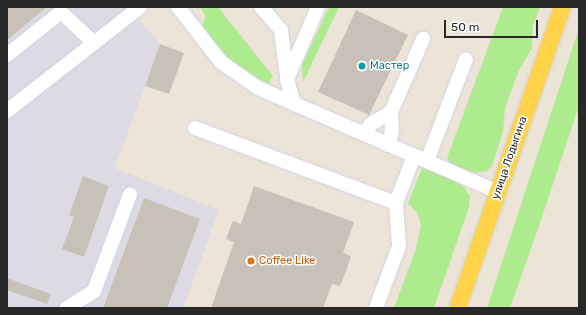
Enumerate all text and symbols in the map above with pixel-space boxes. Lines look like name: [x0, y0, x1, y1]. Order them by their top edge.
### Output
scale bar: [446, 12, 540, 38]
text: 50 m: [451, 20, 479, 34]
place label: Мастер: [370, 59, 409, 73]
marker: Мастер: [357, 61, 367, 71]
street label: улица Лодыгина: [490, 115, 530, 201]
place label: Coffee Like: [259, 254, 316, 268]
marker: Coffee Like: [246, 256, 256, 266]

